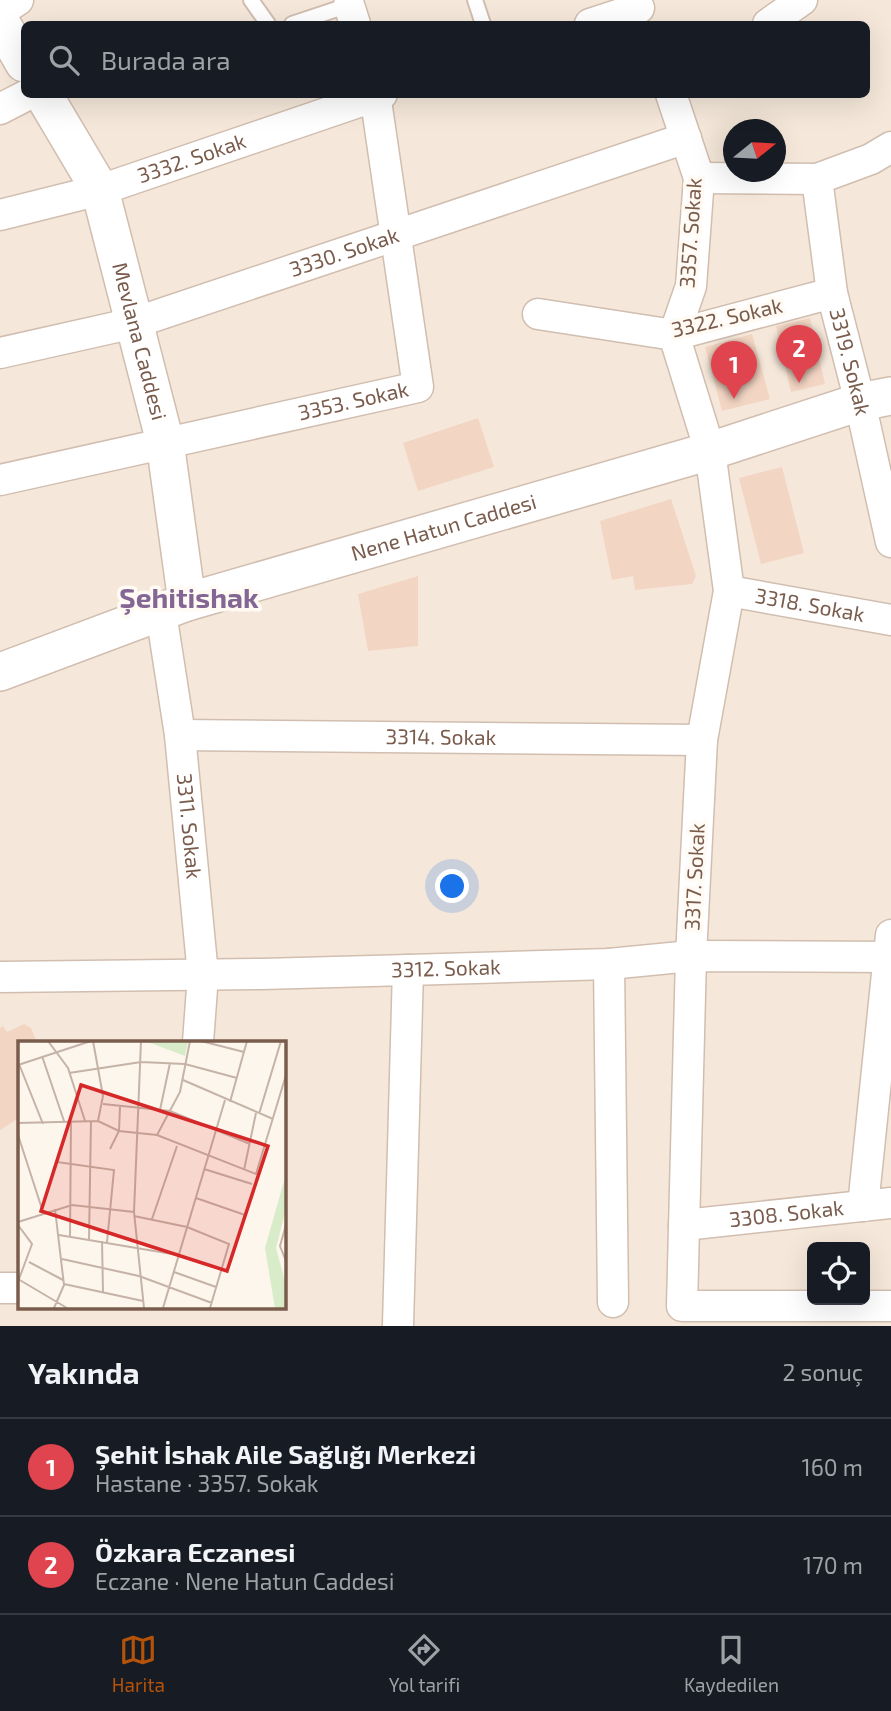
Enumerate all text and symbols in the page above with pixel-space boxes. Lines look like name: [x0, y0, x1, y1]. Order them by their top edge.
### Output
search box: [21, 21, 870, 98]
icon: search: [45, 41, 83, 79]
text: Burada ara: [101, 44, 231, 75]
north arrow: [723, 119, 786, 182]
street label: 3332. Sokak: [134, 127, 249, 187]
street label: 3357. Sokak: [673, 177, 706, 289]
street label: 3330. Sokak: [286, 221, 402, 281]
street label: Mevlana Caddesi: [108, 260, 173, 422]
street label: 3322. Sokak: [669, 292, 785, 341]
street label: 3319. Sokak: [825, 305, 877, 418]
pin: 2: [776, 325, 822, 383]
pin: 1: [711, 341, 757, 399]
street label: 3353. Sokak: [295, 375, 411, 424]
street label: Nene Hatun Caddesi: [348, 488, 539, 565]
district label: Şehitishak: [119, 580, 259, 615]
street label: 3318. Sokak: [753, 582, 867, 626]
street label: 3314. Sokak: [385, 723, 497, 749]
street label: 3311. Sokak: [173, 772, 208, 880]
street label: 3317. Sokak: [678, 822, 709, 931]
your location: [435, 869, 469, 903]
street label: 3312. Sokak: [391, 953, 501, 981]
inset map: [18, 1041, 285, 1308]
street label: 3308. Sokak: [728, 1194, 845, 1231]
map controls: [807, 1242, 870, 1305]
button: locate: [807, 1242, 870, 1305]
text: Yakında: [28, 1354, 140, 1390]
text: 2 sonuç: [782, 1358, 863, 1386]
text: Şehit İshak Aile Sağlığı Merkezi: [95, 1438, 476, 1469]
text: 1: [46, 1453, 56, 1481]
text: 160 m: [802, 1453, 863, 1481]
text: Hastane · 3357. Sokak: [95, 1469, 319, 1497]
text: Özkara Eczanesi: [95, 1536, 295, 1567]
text: 2: [44, 1551, 58, 1579]
text: 170 m: [803, 1551, 863, 1579]
text: Eczane · Nene Hatun Caddesi: [95, 1567, 395, 1595]
tab: Harita: [112, 1631, 165, 1696]
tab: Yol tarifi: [389, 1631, 460, 1696]
tab: Kaydedilen: [684, 1631, 779, 1696]

